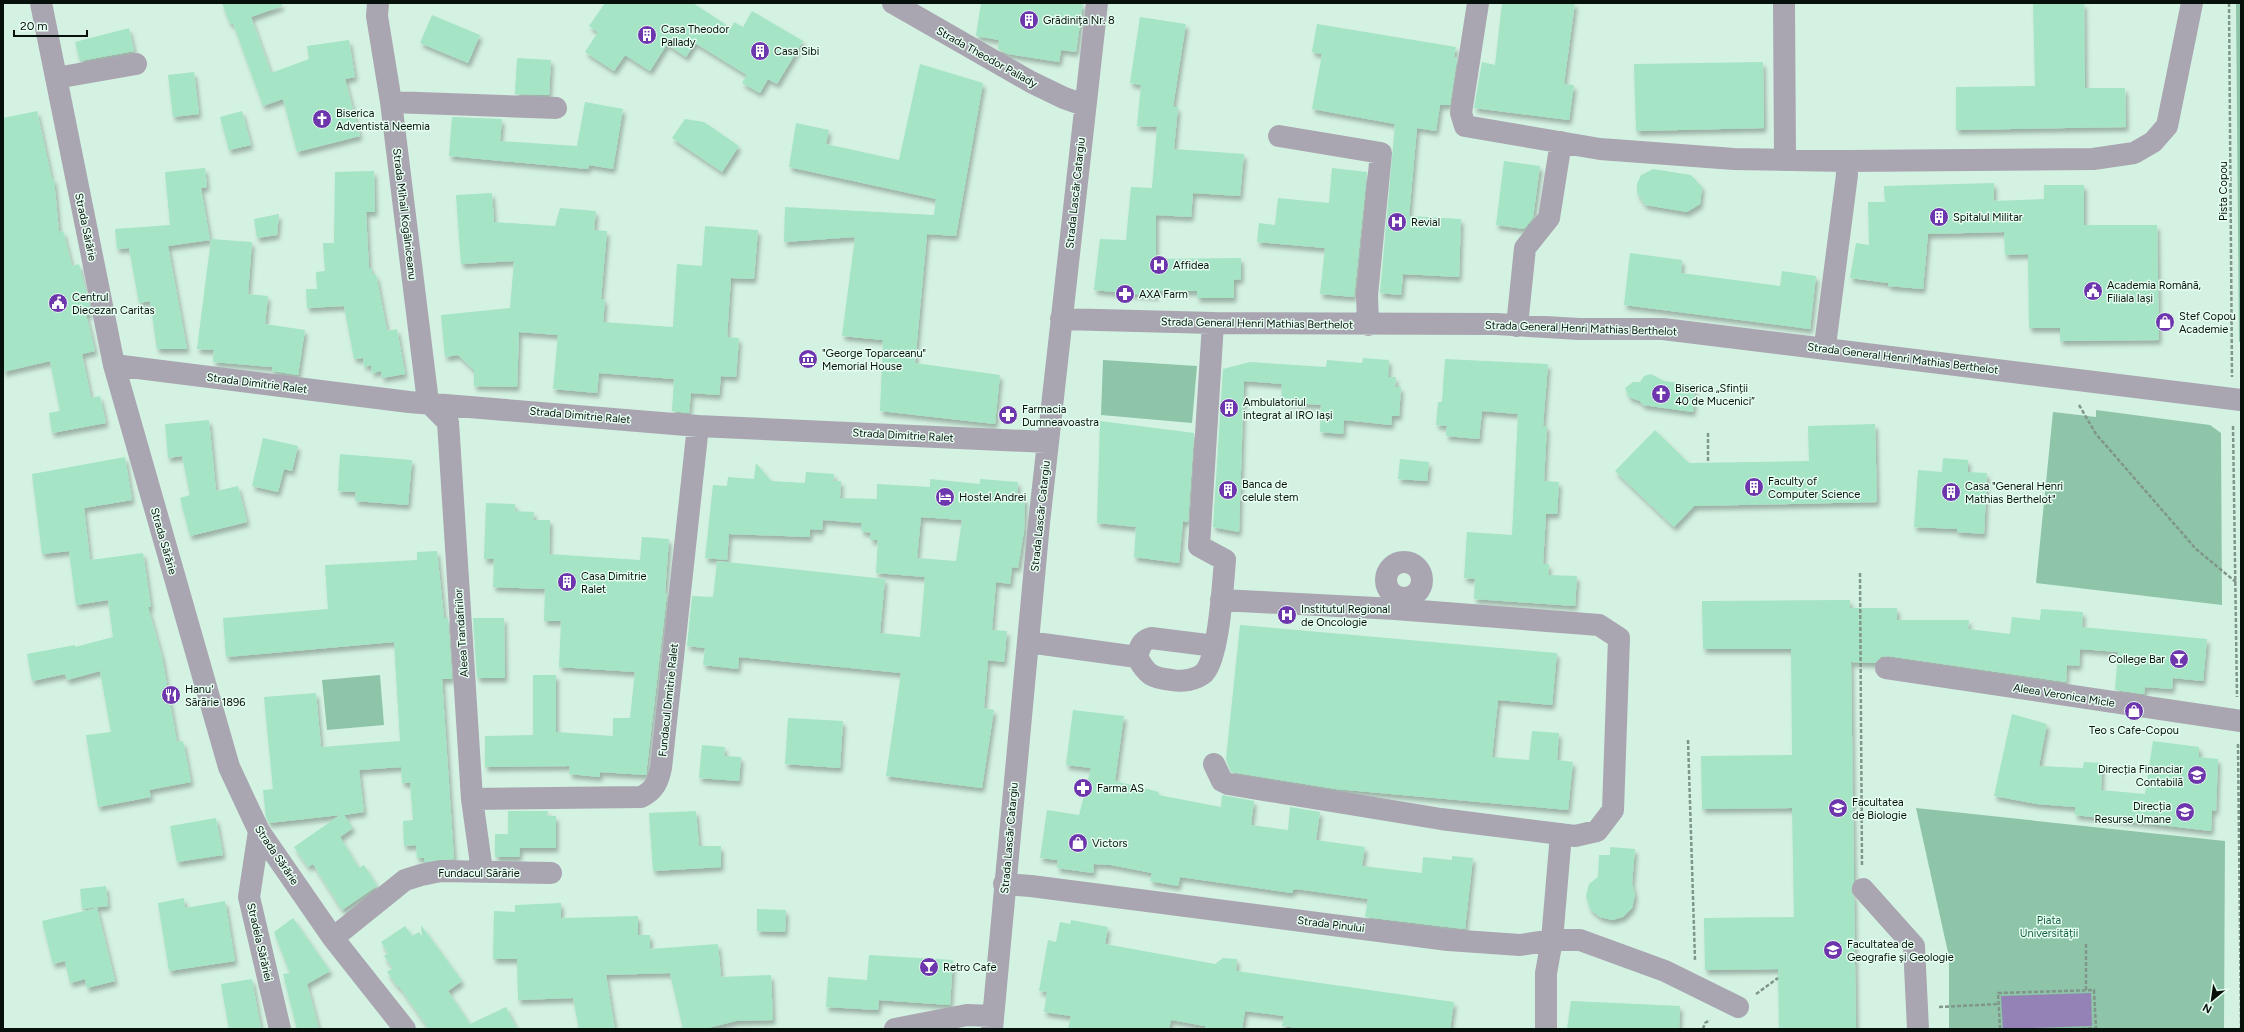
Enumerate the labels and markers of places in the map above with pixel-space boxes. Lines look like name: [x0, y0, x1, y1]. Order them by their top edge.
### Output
building icon: Grădinița Nr. 8: [1018, 9, 1040, 31]
place label: Grădinița Nr. 8: [1043, 14, 1115, 27]
place label: Casa Theodor Pallady: [661, 23, 729, 49]
building icon: Casa Theodor Pallady: [636, 24, 658, 46]
building icon: Casa Sibi: [749, 40, 771, 62]
place label: Casa Sibi: [774, 45, 819, 58]
place label: Biserica Adventistă Neemia: [336, 107, 430, 133]
church icon: Biserica Adventistă Neemia: [311, 108, 333, 130]
building icon: Spitalul Militar: [1928, 206, 1950, 228]
hospital icon: Revial: [1386, 211, 1408, 233]
place label: Spitalul Militar: [1953, 211, 2023, 224]
place label: Revial: [1411, 216, 1440, 229]
hospital icon: Affidea: [1148, 254, 1170, 276]
place label: Affidea: [1173, 259, 1209, 272]
place label: Academia Română, Filiala Iași: [2107, 279, 2202, 305]
public building icon: Academia Română, Filiala Iași: [2082, 280, 2104, 302]
pharmacy icon: AXA Farm: [1114, 283, 1136, 305]
place label: AXA Farm: [1139, 288, 1188, 301]
place label: Centrul Diecezan Caritas: [72, 291, 155, 317]
public building icon: Centrul Diecezan Caritas: [47, 292, 69, 314]
place label: Stef Copou Academie: [2179, 310, 2236, 336]
shop icon: Stef Copou Academie: [2154, 311, 2176, 333]
place label: "George Toparceanu" Memorial House: [822, 347, 926, 373]
museum icon: "George Toparceanu" Memorial House: [797, 348, 819, 370]
place label: Biserica „Sfinții 40 de Mucenici”: [1675, 382, 1755, 408]
church icon: Biserica „Sfinții 40 de Mucenici”: [1650, 383, 1672, 405]
place label: Ambulatoriul integrat al IRO Iași: [1243, 396, 1333, 422]
building icon: Ambulatoriul integrat al IRO Iași: [1218, 397, 1240, 419]
place label: Farmacia Dumneavoastra: [1022, 403, 1099, 429]
pharmacy icon: Farmacia Dumneavoastra: [997, 404, 1019, 426]
place label: Faculty of Computer Science: [1768, 475, 1860, 501]
building icon: Faculty of Computer Science: [1743, 476, 1765, 498]
place label: Banca de celule stem: [1242, 478, 1298, 504]
building icon: Banca de celule stem: [1217, 479, 1239, 501]
place label: Casa "General Henri Mathias Berthelot": [1965, 480, 2063, 506]
building icon: Casa "General Henri Mathias Berthelot": [1940, 481, 1962, 503]
hotel icon: Hostel Andrei: [934, 486, 956, 508]
place label: Hostel Andrei: [959, 491, 1026, 504]
place label: Casa Dimitrie Ralet: [581, 570, 646, 596]
building icon: Casa Dimitrie Ralet: [556, 571, 578, 593]
place label: Institutul Regional de Oncologie: [1301, 603, 1390, 629]
hospital icon: Institutul Regional de Oncologie: [1276, 604, 1298, 626]
bar icon: College Bar: [2168, 648, 2190, 670]
place label: College Bar: [2109, 653, 2165, 666]
place label: Hanu' Sărărie 1896: [185, 683, 245, 709]
restaurant icon: Hanu' Sărărie 1896: [160, 684, 182, 706]
shop icon: Teo s Cafe-Copou: [2123, 700, 2145, 722]
place label: Teo s Cafe-Copou: [2089, 724, 2179, 737]
place label: Direcția Financiar Contabilă: [2098, 763, 2183, 789]
school or university icon: Direcția Financiar Contabilă: [2186, 764, 2208, 786]
pharmacy icon: Farma AS: [1072, 777, 1094, 799]
place label: Farma AS: [1097, 782, 1144, 795]
place label: Facultatea de Biologie: [1852, 796, 1907, 822]
school or university icon: Facultatea de Biologie: [1827, 797, 1849, 819]
place label: Direcția Resurse Umane: [2094, 800, 2171, 826]
school or university icon: Direcția Resurse Umane: [2174, 801, 2196, 823]
shop icon: Victors: [1067, 832, 1089, 854]
place label: Victors: [1092, 837, 1127, 850]
place label: Facultatea de Geografie și Geologie: [1847, 938, 1954, 964]
school or university icon: Facultatea de Geografie și Geologie: [1822, 939, 1844, 961]
bar icon: Retro Cafe: [918, 956, 940, 978]
place label: Retro Cafe: [943, 961, 996, 974]

